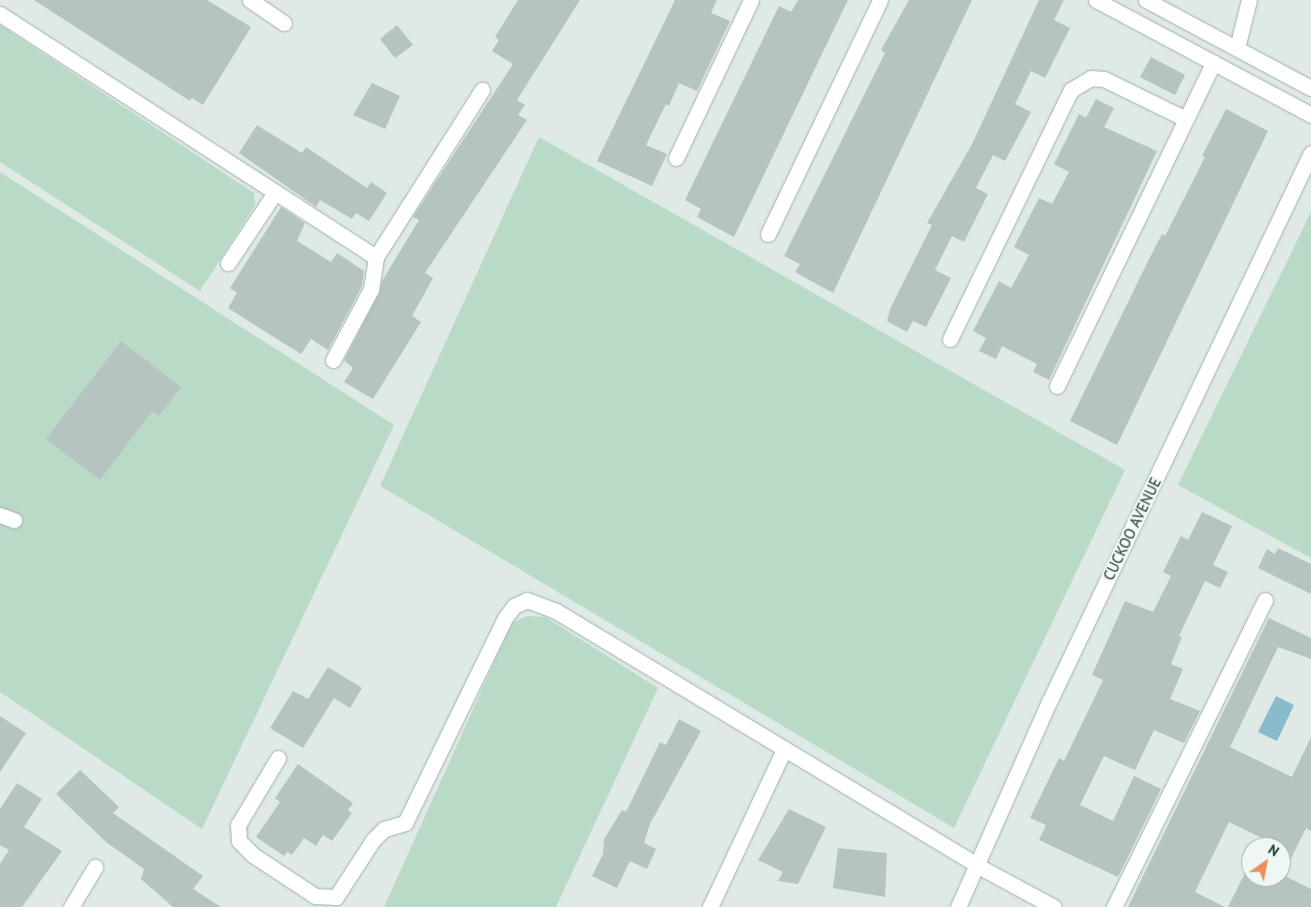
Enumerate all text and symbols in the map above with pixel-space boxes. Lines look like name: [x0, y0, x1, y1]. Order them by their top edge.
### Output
street label: CUCKOO AVENUE: [1099, 475, 1165, 583]
north arrow: [1241, 837, 1291, 887]
text: N: [1265, 840, 1282, 860]

